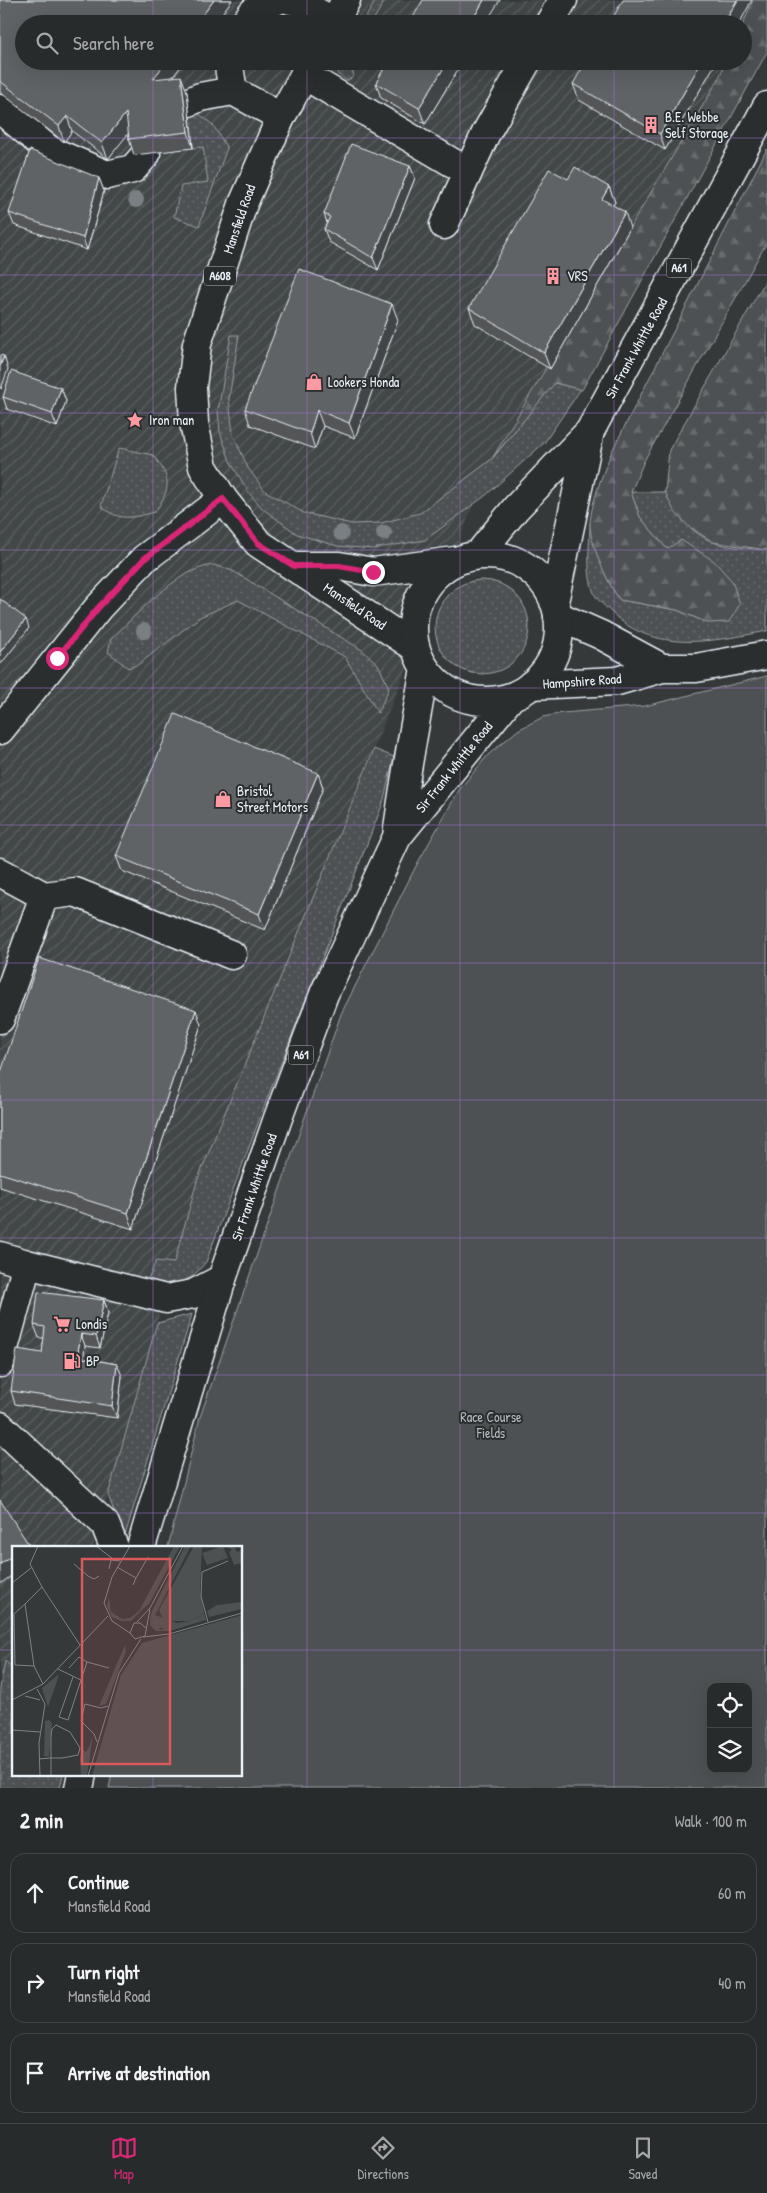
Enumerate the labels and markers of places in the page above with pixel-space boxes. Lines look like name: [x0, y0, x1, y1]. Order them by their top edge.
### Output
place label: B.E. Webbe Self Storage: [665, 107, 729, 143]
building icon: B.E. Webbe Self Storage: [641, 115, 661, 135]
building icon: VRS: [543, 266, 563, 286]
place label: VRS: [567, 266, 588, 285]
shop icon: Lookers Honda: [304, 372, 324, 392]
place label: Lookers Honda: [328, 372, 400, 391]
place icon: Iron man: [125, 410, 145, 430]
place label: Iron man: [149, 410, 194, 429]
place label: Bristol Street Motors: [237, 781, 308, 816]
shop icon: Bristol Street Motors: [213, 789, 233, 809]
supermarket icon: Londis: [52, 1314, 72, 1334]
place label: Londis: [76, 1314, 107, 1333]
fuel station icon: BP: [62, 1351, 82, 1371]
place label: BP: [86, 1351, 100, 1370]

